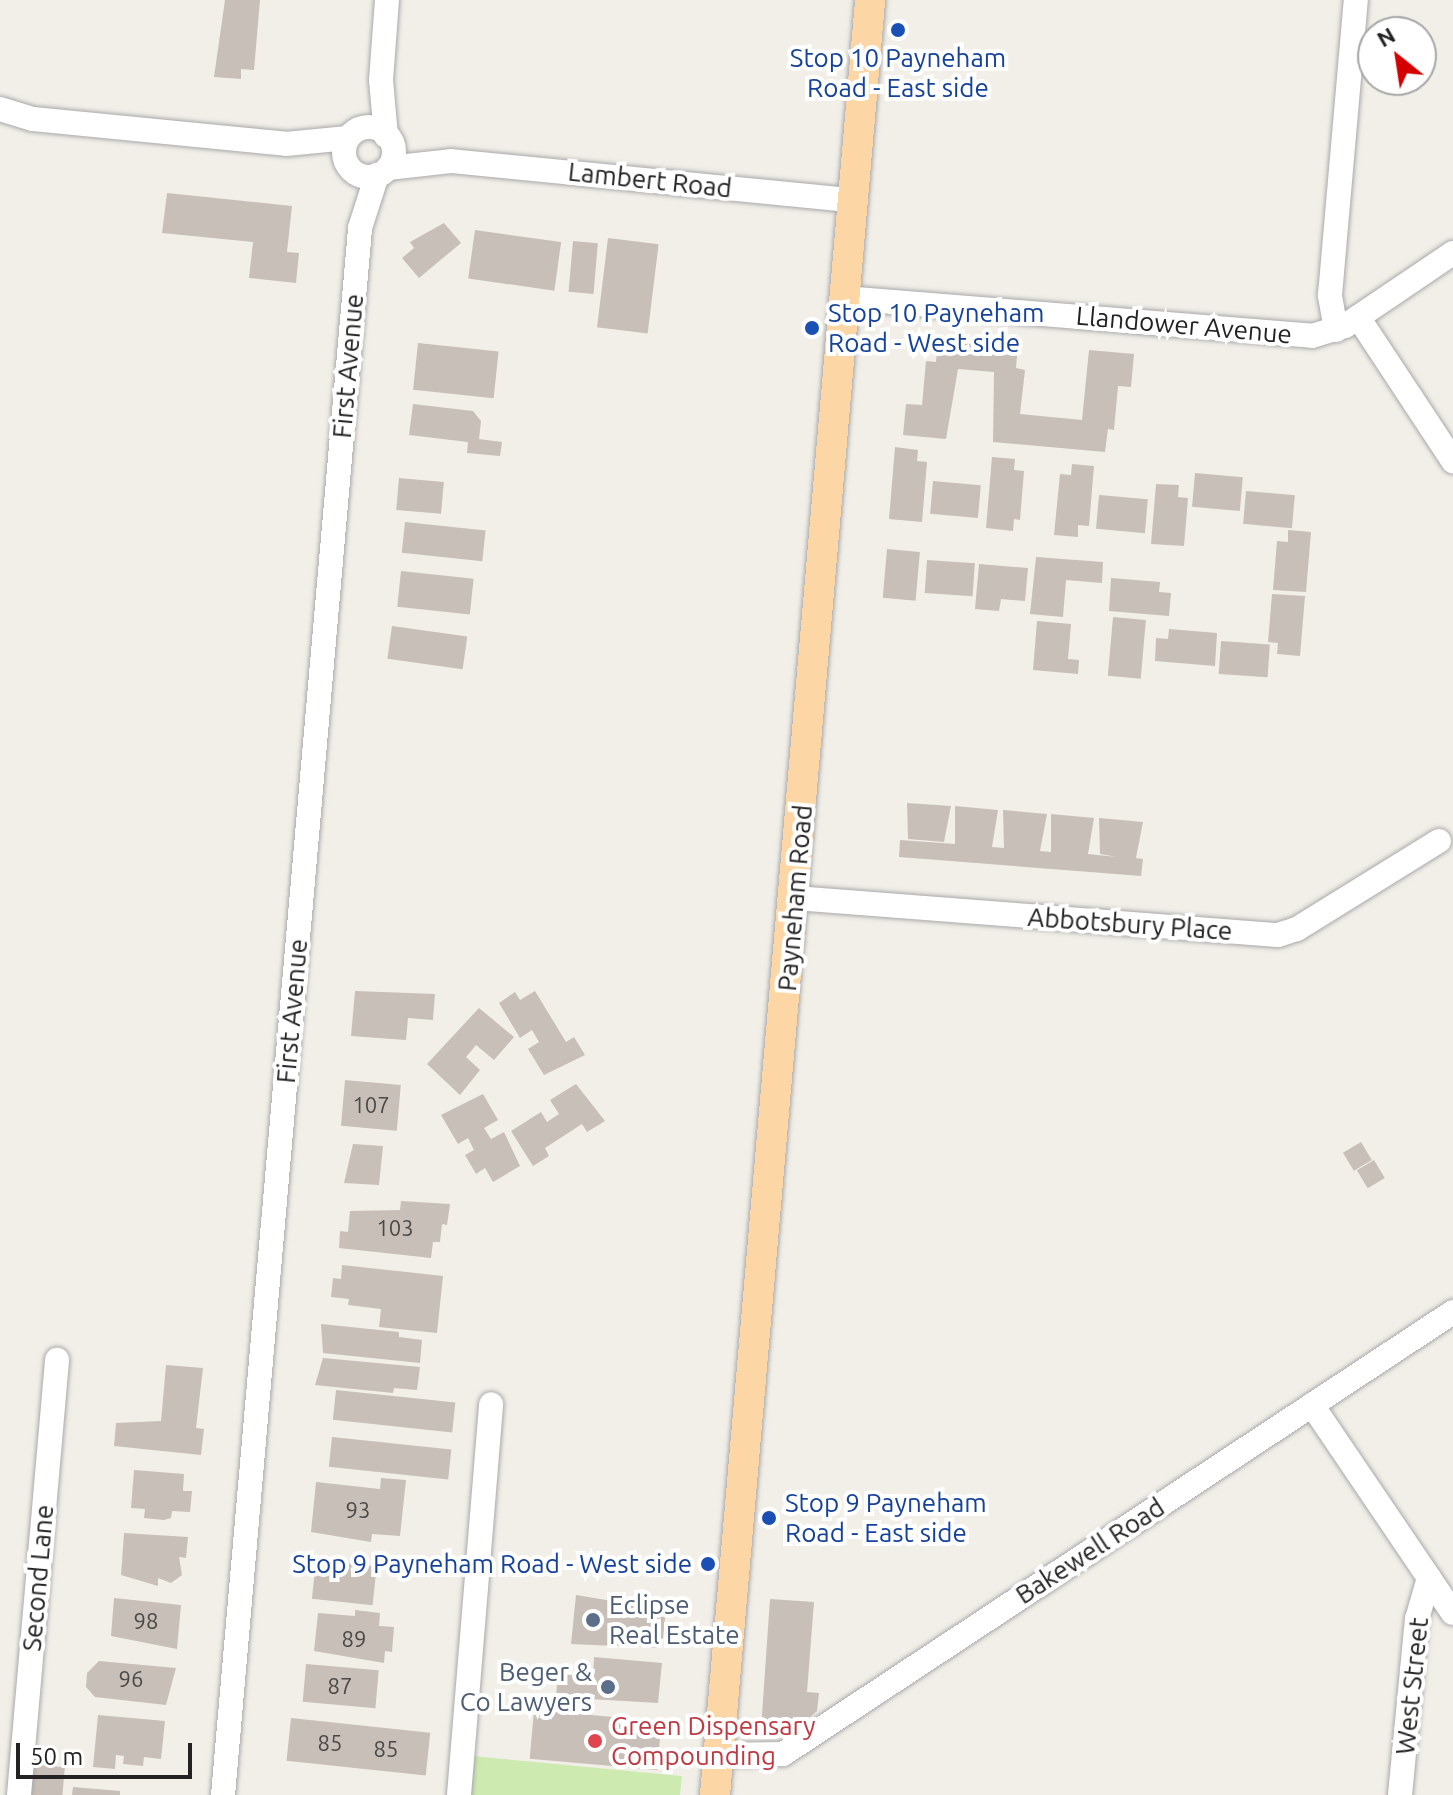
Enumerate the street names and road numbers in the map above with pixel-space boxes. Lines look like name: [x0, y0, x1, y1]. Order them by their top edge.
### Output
street label: Lambert Road: [567, 156, 733, 204]
street label: First Avenue: [326, 292, 370, 440]
street label: Llandower Avenue: [1075, 300, 1293, 350]
street label: Payneham Road: [771, 804, 819, 992]
street label: Abbotsbury Place: [1027, 901, 1233, 947]
street label: First Avenue: [270, 937, 314, 1085]
street label: Bakewell Road: [1010, 1491, 1170, 1611]
street label: Second Lane: [16, 1503, 60, 1653]
street label: West Street: [1389, 1616, 1435, 1756]

